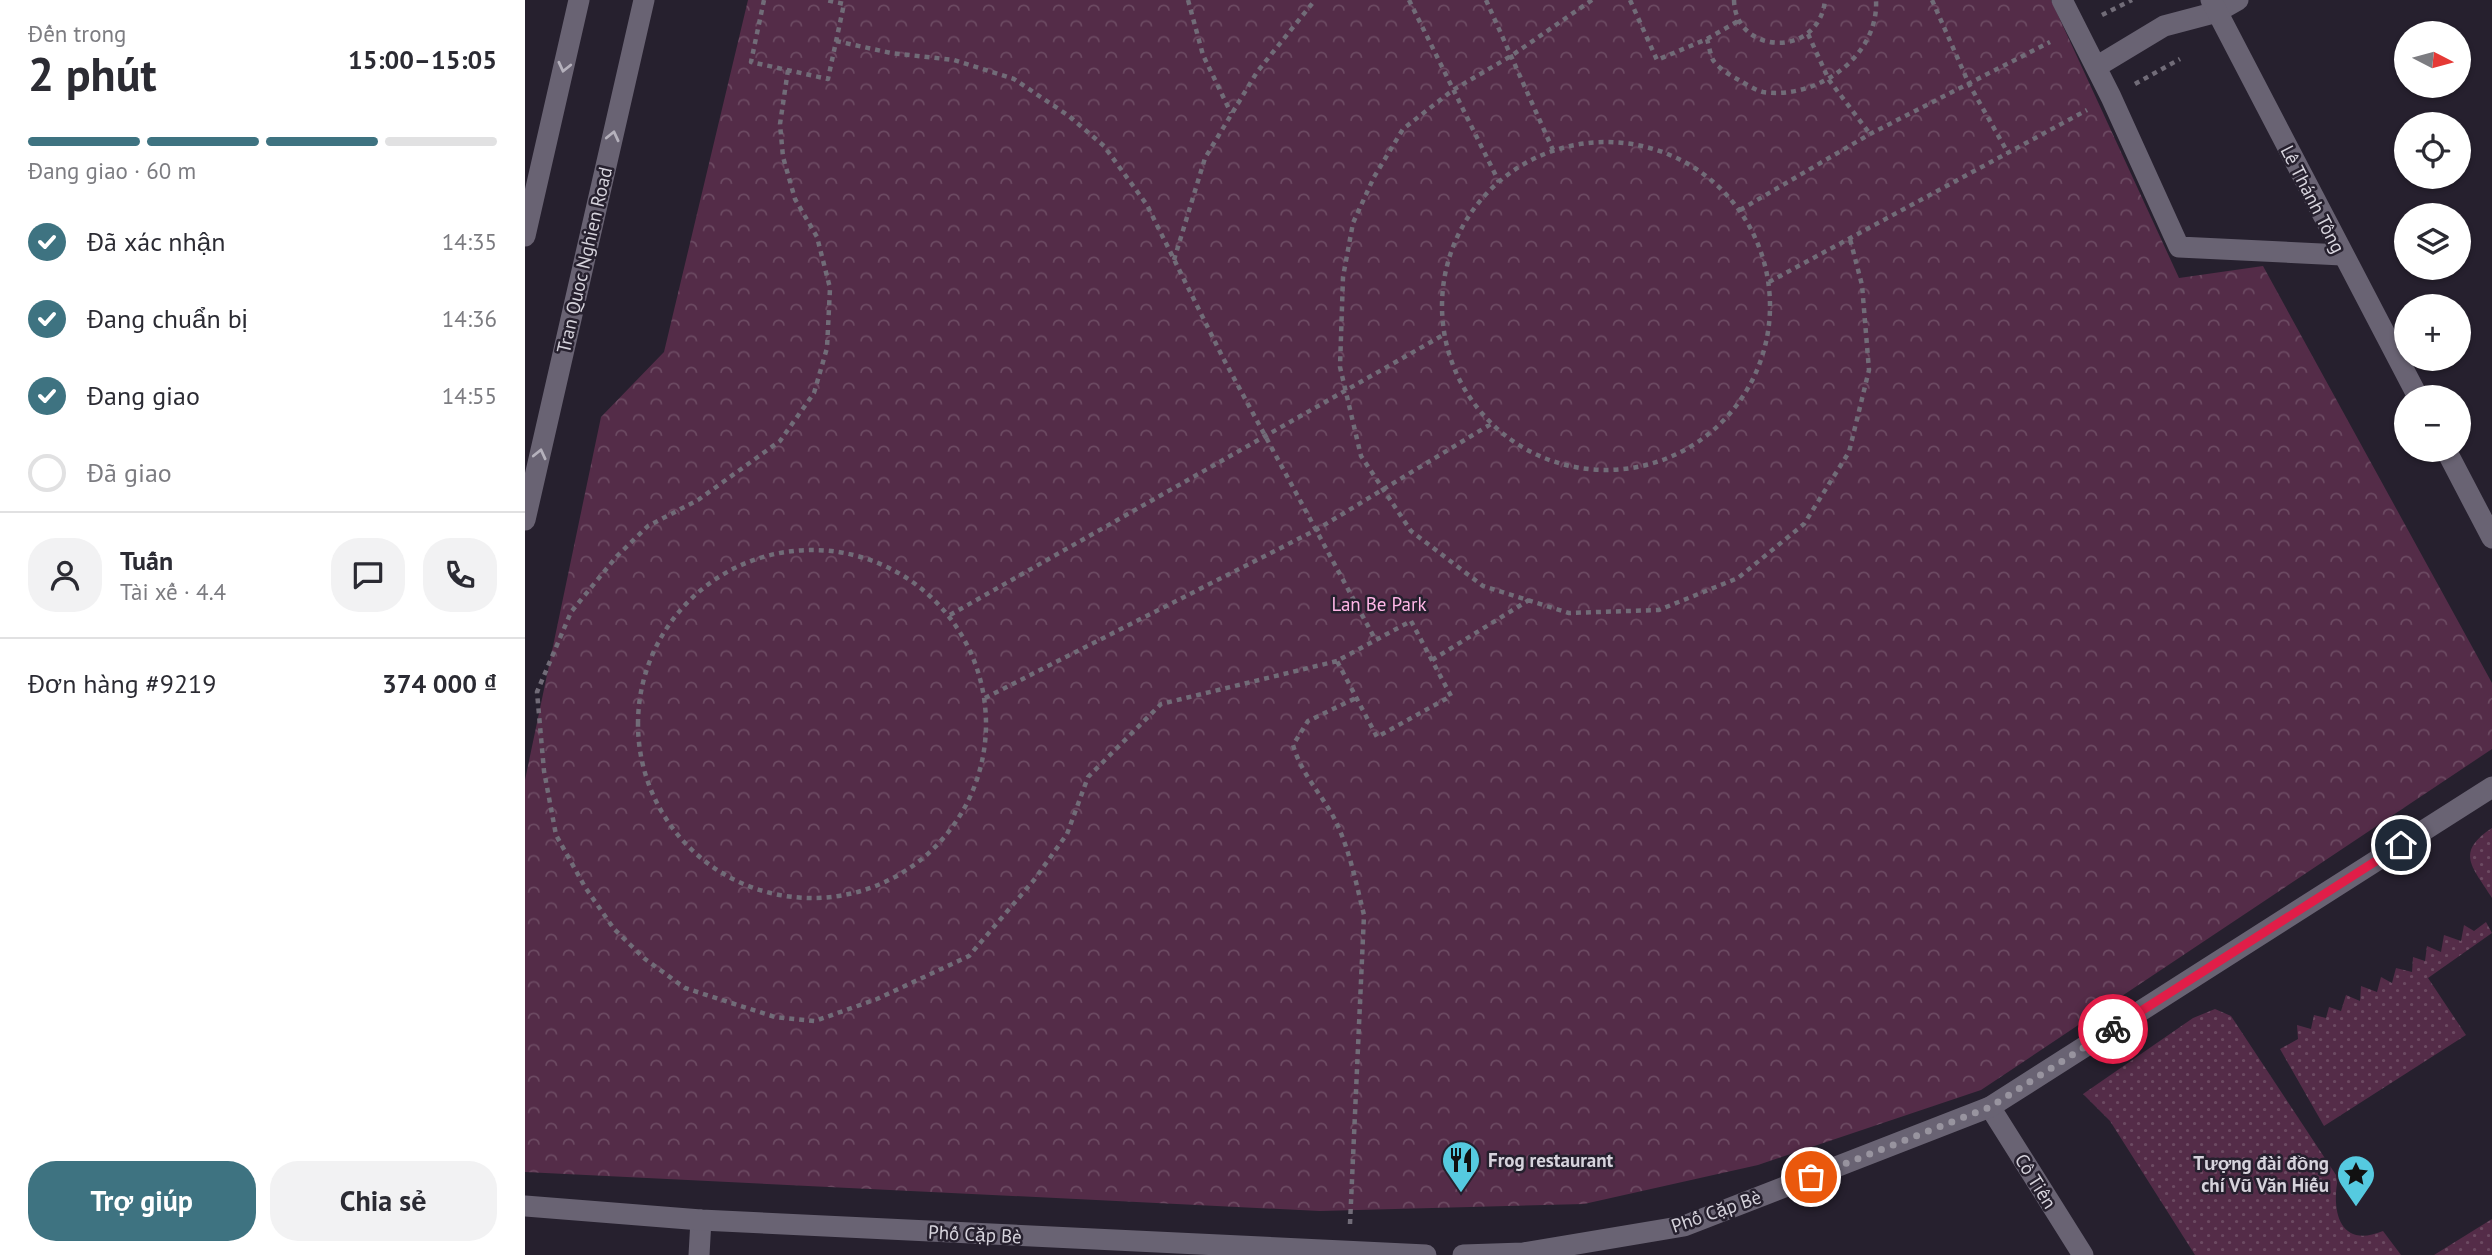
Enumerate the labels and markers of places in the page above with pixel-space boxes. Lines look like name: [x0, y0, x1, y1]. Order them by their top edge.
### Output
pin: [2371, 815, 2431, 875]
restaurant icon: Frog restaurant: [1440, 1139, 1482, 1194]
pin: [1781, 1147, 1841, 1207]
place label: Frog restaurant: [1488, 1148, 1614, 1172]
place label: Tượng đài đồng chí Vũ Văn Hiếu: [2193, 1151, 2329, 1197]
place icon: Tượng đài đồng chí Vũ Văn Hiếu: [2335, 1153, 2377, 1208]

